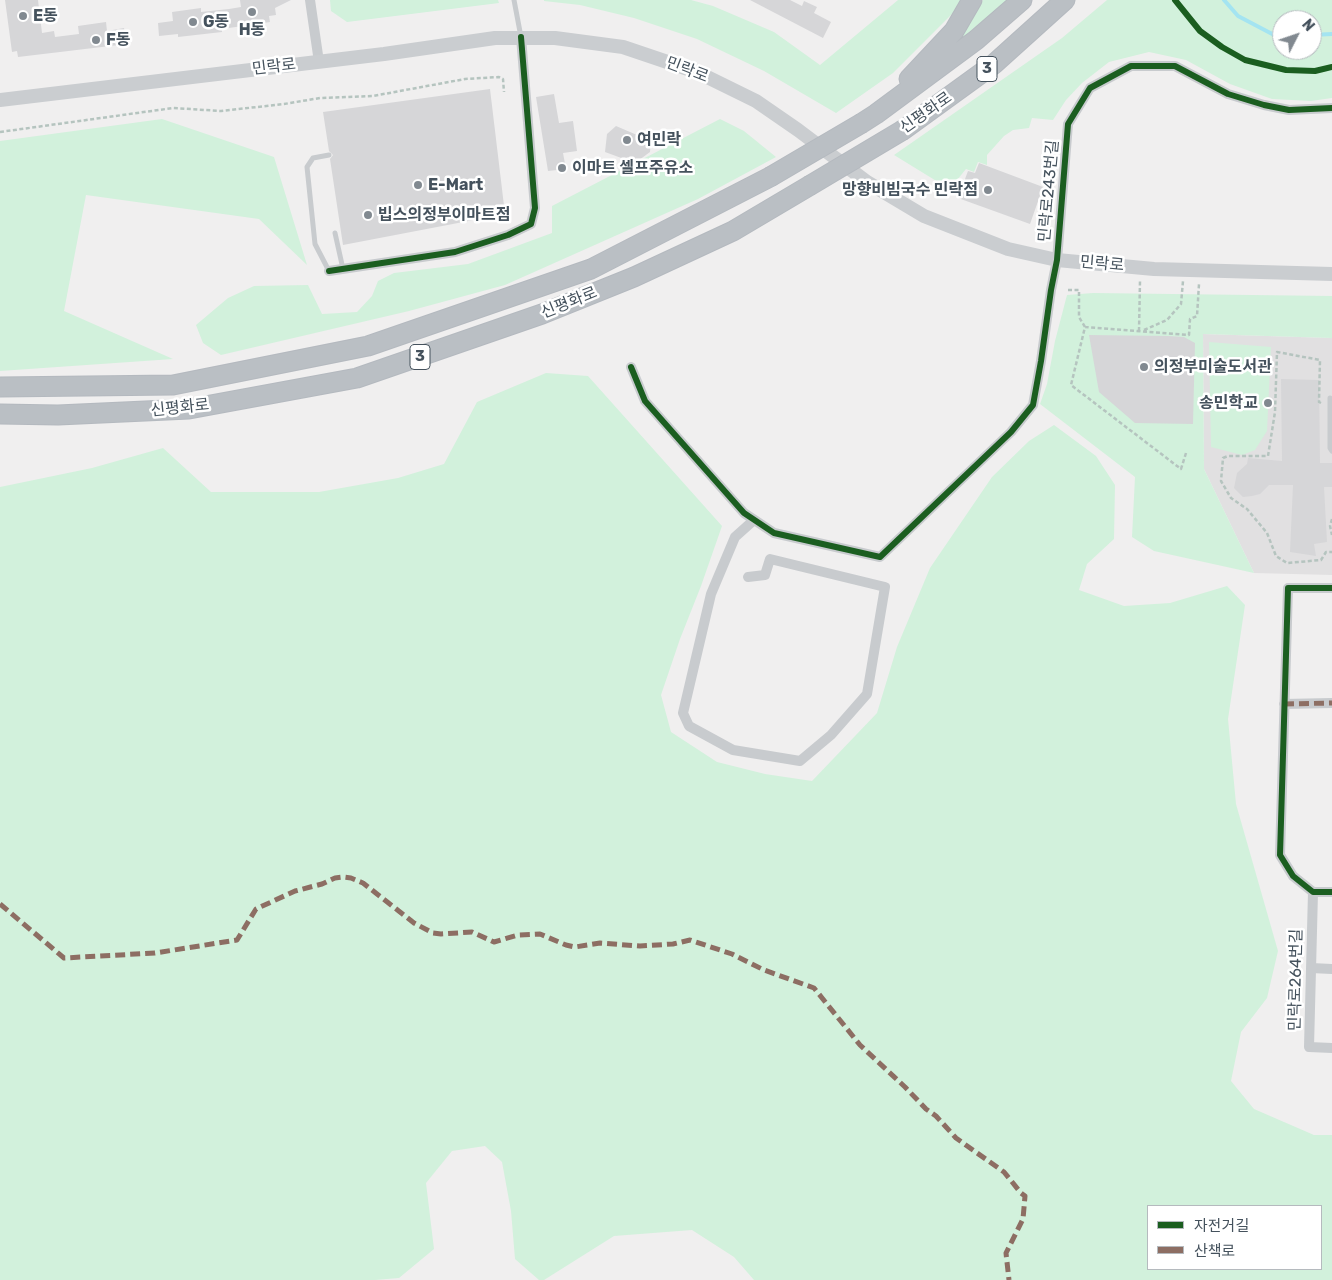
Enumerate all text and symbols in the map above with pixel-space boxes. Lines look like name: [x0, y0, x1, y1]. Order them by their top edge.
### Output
place label: E동: [33, 6, 58, 26]
marker: H동: [246, 6, 258, 18]
marker: E동: [17, 10, 29, 22]
north arrow: [1272, 10, 1322, 60]
place label: G동: [203, 12, 229, 32]
marker: G동: [187, 16, 199, 28]
text: N: [1298, 16, 1318, 35]
place label: H동: [239, 20, 265, 40]
place label: F동: [106, 30, 131, 50]
marker: F동: [90, 34, 102, 46]
street label: 민락로: [663, 53, 711, 87]
street label: 민락로: [251, 55, 297, 79]
road number: 3: [977, 56, 997, 82]
street label: 신평화로: [896, 88, 956, 138]
place label: 여민락: [637, 130, 681, 150]
marker: 여민락: [621, 134, 633, 146]
street label: 민락로243번길: [1035, 139, 1063, 243]
place label: 이마트 셀프주유소: [572, 158, 693, 178]
marker: 이마트 셀프주유소: [556, 162, 568, 174]
place label: E-Mart: [428, 175, 483, 195]
marker: E-Mart: [412, 179, 424, 191]
place label: 망향비빔국수 민락점: [842, 180, 978, 200]
marker: 망향비빔국수 민락점: [982, 184, 994, 196]
place label: 빕스의정부이마트점: [378, 205, 510, 225]
marker: 빕스의정부이마트점: [362, 209, 374, 221]
street label: 민락로: [1079, 253, 1125, 275]
street label: 신평화로: [538, 283, 600, 323]
road number: 3: [410, 344, 430, 370]
place label: 의정부미술도서관: [1154, 357, 1272, 377]
marker: 의정부미술도서관: [1138, 361, 1150, 373]
place label: 송민학교: [1199, 393, 1258, 413]
street label: 신평화로: [150, 395, 210, 421]
marker: 송민학교: [1262, 397, 1274, 409]
street label: 민락로264번길: [1286, 929, 1306, 1031]
legend: [1147, 1205, 1322, 1270]
text: 자전거길: [1194, 1217, 1249, 1235]
text: 산책로: [1194, 1242, 1235, 1260]

